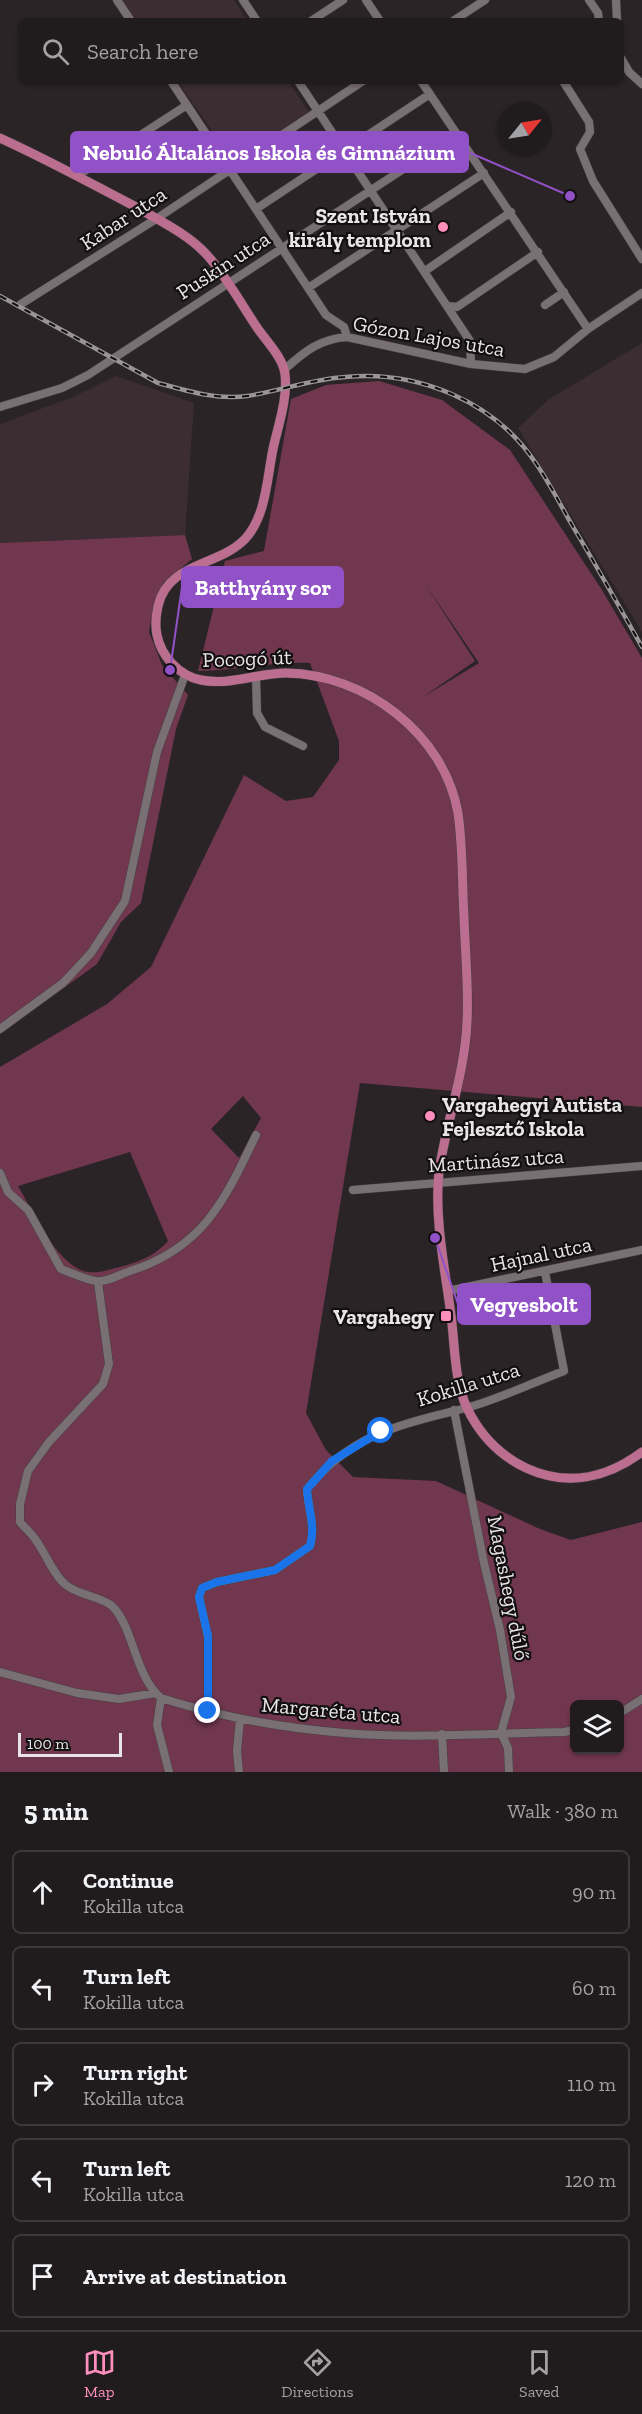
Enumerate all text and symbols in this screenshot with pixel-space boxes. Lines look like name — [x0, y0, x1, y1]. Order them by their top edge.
search box — [18, 18, 624, 84]
icon: search — [39, 35, 72, 68]
text: Search here — [87, 38, 198, 65]
north arrow — [498, 102, 552, 156]
callout: Nebuló Általános Iskola és Gimnázium — [71, 132, 468, 172]
text: Nebuló Általános Iskola és Gimnázium — [83, 139, 456, 166]
street label: Kabar utca — [75, 181, 171, 255]
place label: Szent István király templom — [289, 203, 432, 252]
marker: Szent István király templom — [436, 220, 450, 234]
street label: Puskin utca — [172, 226, 274, 304]
street label: Gózon Lajos utca — [351, 310, 507, 363]
callout: Batthyány sor — [182, 567, 343, 607]
text: Batthyány sor — [195, 574, 332, 601]
street label: Pocogó út — [202, 644, 292, 672]
place label: Vargahegyi Autista Fejlesztő Iskola — [442, 1092, 622, 1141]
marker: Vargahegyi Autista Fejlesztő Iskola — [423, 1109, 437, 1123]
street label: Martinász utca — [427, 1143, 565, 1177]
street label: Hajnal utca — [488, 1231, 594, 1278]
callout: Vegyesbolt — [458, 1284, 590, 1324]
text: Vegyesbolt — [470, 1291, 578, 1318]
place label: Vargahegy — [333, 1304, 434, 1329]
marker: Vargahegy — [439, 1309, 453, 1323]
street label: Kokilla utca — [414, 1357, 522, 1411]
route start — [367, 1417, 393, 1443]
street label: Magashegy dűlő — [483, 1513, 535, 1663]
street label: Margaréta utca — [260, 1691, 402, 1729]
route end — [194, 1697, 220, 1723]
map controls — [570, 1700, 624, 1754]
button: layers — [570, 1700, 624, 1754]
scale bar — [18, 1730, 122, 1758]
text: 100 m — [27, 1734, 69, 1753]
text: 5 min — [24, 1795, 88, 1827]
text: Walk · 380 m — [508, 1799, 618, 1823]
text: Continue — [83, 1867, 174, 1894]
icon: ahead — [26, 1876, 59, 1909]
text: 90 m — [572, 1880, 616, 1904]
text: Kokilla utca — [83, 1894, 184, 1918]
text: Turn left — [83, 1963, 170, 1990]
icon: left — [26, 1972, 59, 2005]
text: 60 m — [572, 1976, 616, 2000]
text: Kokilla utca — [83, 1990, 184, 2014]
text: Turn right — [83, 2059, 187, 2086]
icon: right — [26, 2068, 59, 2101]
text: 110 m — [567, 2072, 616, 2096]
text: Kokilla utca — [83, 2086, 184, 2110]
text: Turn left — [83, 2155, 170, 2182]
icon: left — [26, 2164, 59, 2197]
text: 120 m — [565, 2168, 616, 2192]
text: Kokilla utca — [83, 2182, 184, 2206]
icon: arrive — [26, 2260, 59, 2293]
text: Arrive at destination — [83, 2263, 286, 2290]
tab: Map — [83, 2346, 116, 2401]
tab: Directions — [281, 2346, 354, 2401]
tab: Saved — [519, 2346, 559, 2401]

